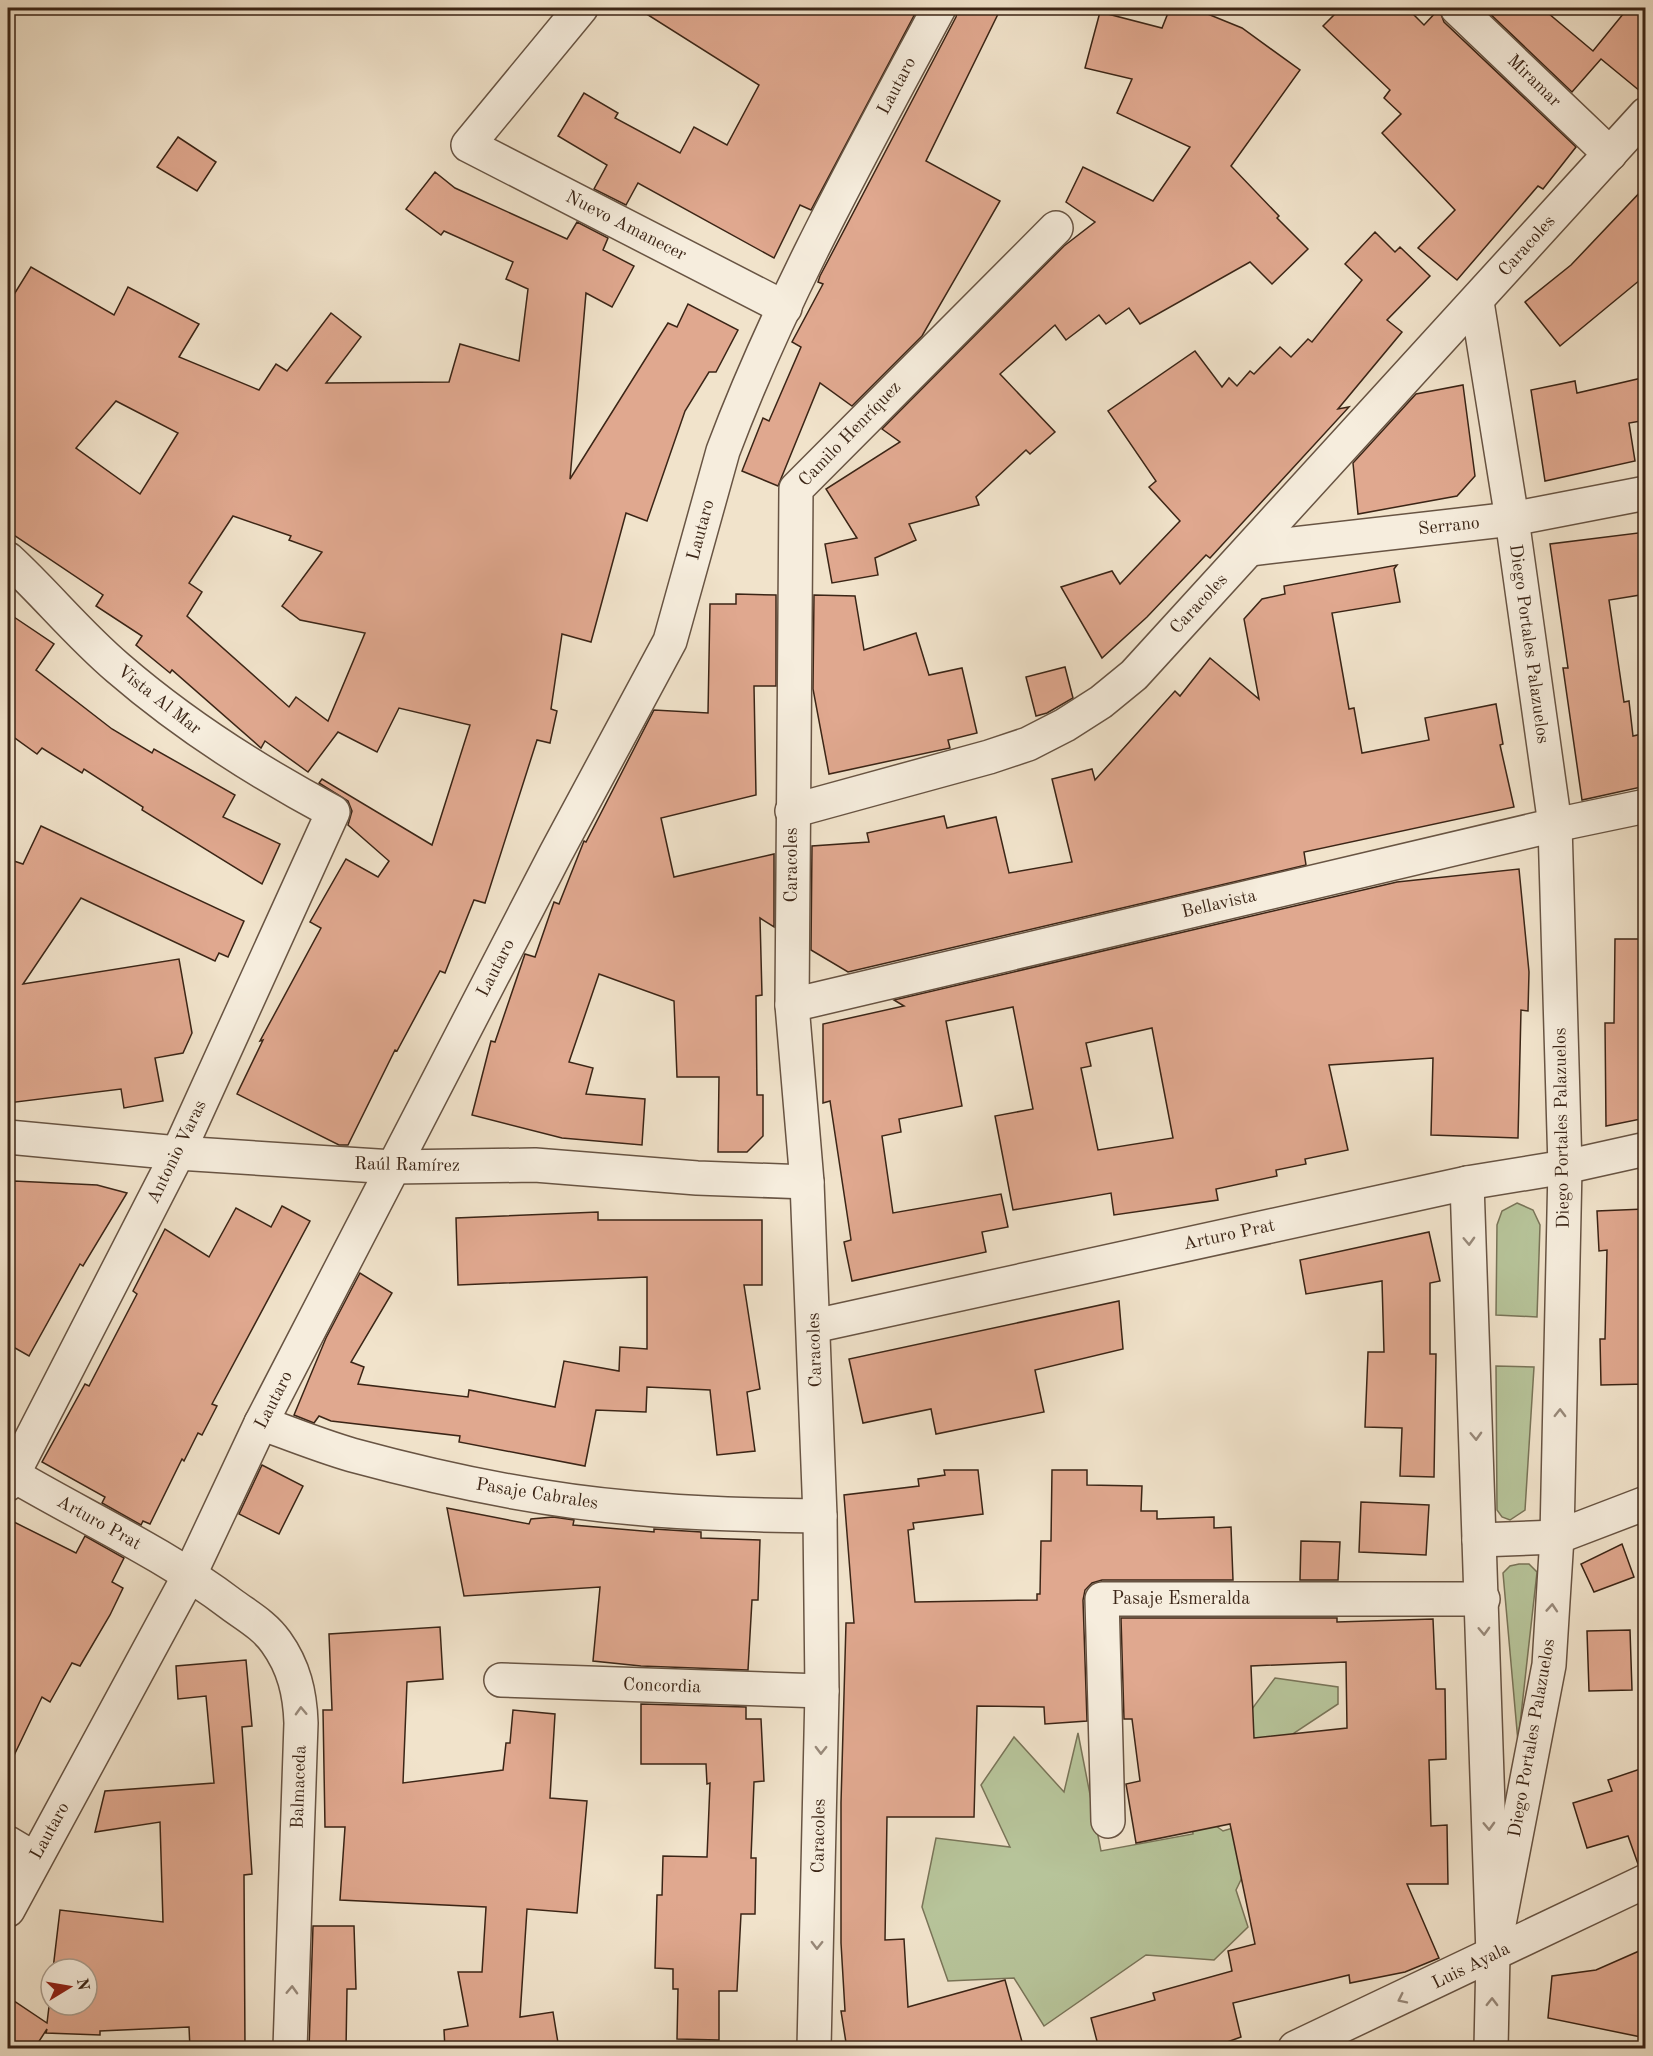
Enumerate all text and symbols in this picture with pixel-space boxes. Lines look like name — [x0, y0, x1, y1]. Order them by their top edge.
street label: Miramar — [1504, 51, 1565, 111]
street label: Lautaro — [874, 54, 920, 118]
street label: Nuevo Amanecer — [563, 188, 690, 264]
street label: Caracoles — [1495, 212, 1559, 280]
street label: Camilo Henríquez — [796, 378, 904, 490]
street label: Lautaro — [684, 498, 718, 562]
street label: Serrano — [1417, 514, 1481, 538]
street label: Diego Portales Palazuelos — [1506, 543, 1552, 745]
street label: Caracoles — [1167, 570, 1231, 638]
street label: Vista Al Mar — [114, 662, 205, 739]
street label: Caracoles — [783, 827, 801, 902]
street label: Bellavista — [1180, 887, 1258, 921]
street label: Lautaro — [474, 936, 518, 1000]
street label: Diego Portales Palazuelos — [1551, 1027, 1573, 1229]
street label: Antonio Varas — [144, 1097, 210, 1207]
street label: Raúl Ramírez — [354, 1155, 460, 1175]
street label: Arturo Prat — [1182, 1217, 1276, 1253]
one-way arrow — [1463, 1237, 1475, 1246]
street label: Caracoles — [805, 1312, 825, 1388]
street label: Lautaro — [252, 1368, 296, 1432]
one-way arrow — [1554, 1409, 1566, 1418]
one-way arrow — [1469, 1432, 1482, 1441]
street label: Pasaje Cabrales — [475, 1475, 600, 1513]
street label: Arturo Prat — [54, 1493, 144, 1553]
street label: Pasaje Esmeralda — [1112, 1590, 1250, 1608]
one-way arrow — [1546, 1604, 1559, 1613]
one-way arrow — [1477, 1626, 1490, 1635]
street label: Diego Portales Palazuelos — [1506, 1637, 1558, 1839]
street label: Concordia — [623, 1676, 701, 1696]
one-way arrow — [294, 1707, 307, 1716]
street label: Balmaceda — [289, 1745, 309, 1829]
one-way arrow — [815, 1745, 827, 1754]
street label: Caracoles — [809, 1798, 829, 1874]
street label: Lautaro — [27, 1799, 73, 1863]
one-way arrow — [1483, 1821, 1495, 1830]
street label: Luis Ayala — [1429, 1939, 1513, 1992]
one-way arrow — [810, 1940, 823, 1949]
north arrow — [39, 1957, 99, 2017]
text: N — [73, 1977, 91, 1993]
one-way arrow — [285, 1986, 298, 1995]
one-way arrow — [1398, 1992, 1409, 2003]
one-way arrow — [1486, 1997, 1498, 2006]

